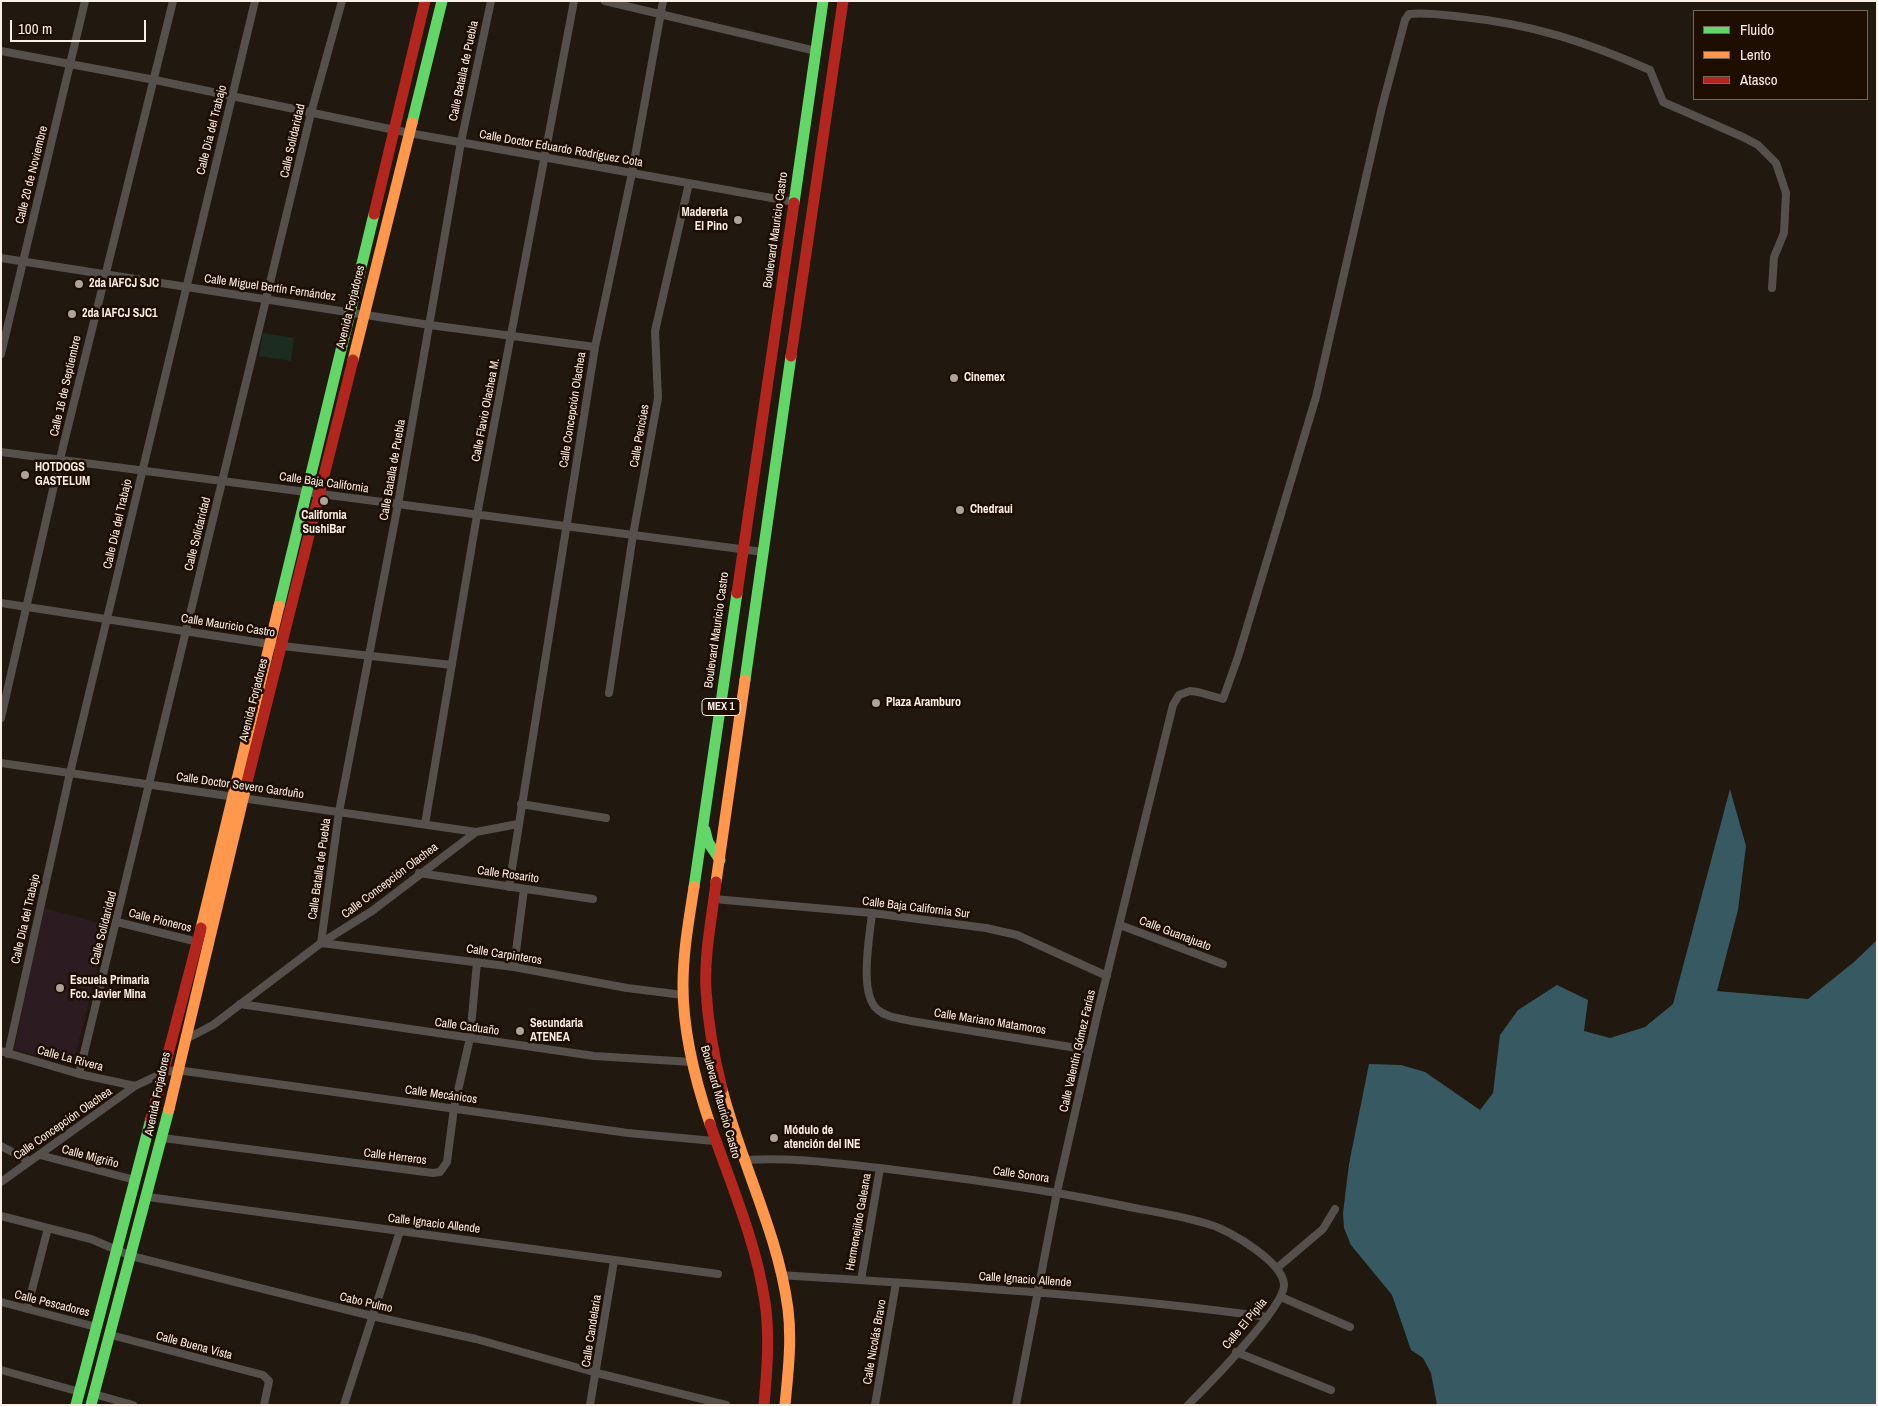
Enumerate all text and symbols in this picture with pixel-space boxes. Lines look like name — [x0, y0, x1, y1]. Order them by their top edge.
scale bar — [12, 10, 149, 42]
legend — [1693, 10, 1868, 100]
text: 100 m — [18, 18, 52, 39]
street label: Calle Batalla de Puebla — [446, 19, 482, 123]
text: Fluido — [1740, 19, 1774, 40]
text: Lento — [1740, 44, 1771, 65]
text: Atasco — [1740, 69, 1778, 90]
street label: Calle Día del Trabajo — [194, 84, 230, 176]
street label: Calle Solidaridad — [277, 103, 309, 179]
street label: Calle 20 de Noviembre — [13, 124, 51, 226]
street label: Calle Doctor Eduardo Rodríguez Cota — [478, 128, 644, 170]
street label: Boulevard Mauricio Castro — [761, 171, 791, 289]
place label: Madereria El Pino — [682, 206, 728, 234]
marker: Madereria El Pino — [732, 214, 744, 226]
street label: Avenida Forjadores — [334, 264, 368, 350]
street label: Calle Miguel Bertín Fernández — [203, 272, 337, 304]
place label: 2da IAFCJ SJC — [89, 277, 159, 291]
marker: 2da IAFCJ SJC — [73, 278, 85, 290]
place label: 2da IAFCJ SJC1 — [82, 307, 157, 321]
marker: 2da IAFCJ SJC1 — [66, 308, 78, 320]
street label: Calle 16 de Septiembre — [47, 334, 85, 438]
street label: Calle Concepción Olachea — [557, 351, 589, 469]
street label: Calle Flavio Olachea M. — [469, 357, 503, 463]
place label: Cinemex — [964, 371, 1005, 385]
marker: Cinemex — [948, 372, 960, 384]
street label: Calle Pericúes — [627, 403, 653, 469]
street label: Calle Batalla de Puebla — [377, 418, 409, 522]
place label: HOTDOGS GASTELUM — [35, 461, 90, 489]
marker: HOTDOGS GASTELUM — [19, 469, 31, 481]
street label: Calle Baja California — [278, 470, 370, 496]
street label: Calle Día del Trabajo — [101, 478, 135, 570]
marker: California SushiBar — [318, 495, 330, 507]
street label: Calle Solidaridad — [182, 496, 214, 572]
place label: Chedraui — [970, 503, 1013, 517]
marker: Chedraui — [954, 504, 966, 516]
place label: California SushiBar — [301, 509, 347, 537]
street label: Boulevard Mauricio Castro — [702, 571, 732, 689]
street label: Calle Mauricio Castro — [180, 611, 276, 641]
street label: Avenida Forjadores — [237, 657, 271, 743]
place label: Plaza Aramburo — [886, 696, 961, 710]
marker: Plaza Aramburo — [870, 697, 882, 709]
road number: MEX 1 — [702, 699, 740, 716]
street label: Calle Doctor Severo Garduño — [175, 770, 305, 802]
street label: Calle Batalla de Puebla — [306, 817, 334, 921]
street label: Calle Concepción Olachea — [339, 840, 441, 922]
street label: Calle Rosarito — [476, 864, 540, 886]
street label: Calle Día del Trabajo — [9, 873, 43, 965]
street label: Calle Solidaridad — [88, 890, 120, 966]
street label: Calle Baja California Sur — [861, 894, 971, 922]
street label: Calle Pioneros — [127, 906, 193, 936]
street label: Calle Guanajuato — [1137, 914, 1213, 954]
street label: Calle Carpinteros — [465, 942, 543, 968]
place label: Escuela Primaria Fco. Javier Mina — [70, 974, 149, 1002]
marker: Escuela Primaria Fco. Javier Mina — [54, 982, 66, 994]
street label: Calle Valentín Gómez Farías — [1057, 988, 1099, 1114]
street label: Calle Mariano Matamoros — [933, 1006, 1047, 1038]
street label: Calle Caduaño — [434, 1015, 500, 1039]
place label: Secundaria ATENEA — [530, 1017, 583, 1045]
marker: Secundaria ATENEA — [514, 1025, 526, 1037]
street label: Calle La Rivera — [35, 1043, 105, 1075]
street label: Boulevard Mauricio Castro — [697, 1044, 743, 1160]
street label: Avenida Forjadores — [142, 1051, 174, 1137]
street label: Calle Mecánicos — [404, 1083, 478, 1107]
street label: Calle Concepción Olachea — [11, 1085, 115, 1163]
place label: Módulo de atención del INE — [784, 1124, 861, 1152]
marker: Módulo de atención del INE — [768, 1132, 780, 1144]
street label: Calle Migriño — [60, 1142, 120, 1172]
street label: Calle Herreros — [363, 1146, 427, 1168]
street label: Calle Sonora — [992, 1164, 1050, 1186]
street label: Hermenejildo Galeana — [843, 1172, 875, 1272]
street label: Calle Ignacio Allende — [387, 1211, 481, 1237]
street label: Calle Ignacio Allende — [978, 1270, 1072, 1290]
street label: Calle Pescadores — [13, 1288, 91, 1320]
street label: Cabo Pulmo — [338, 1290, 394, 1316]
street label: Calle Candelaria — [579, 1294, 605, 1368]
street label: Calle El Pípila — [1220, 1296, 1270, 1352]
street label: Calle Nicolás Bravo — [860, 1298, 890, 1386]
street label: Calle Buena Vista — [154, 1329, 234, 1363]

